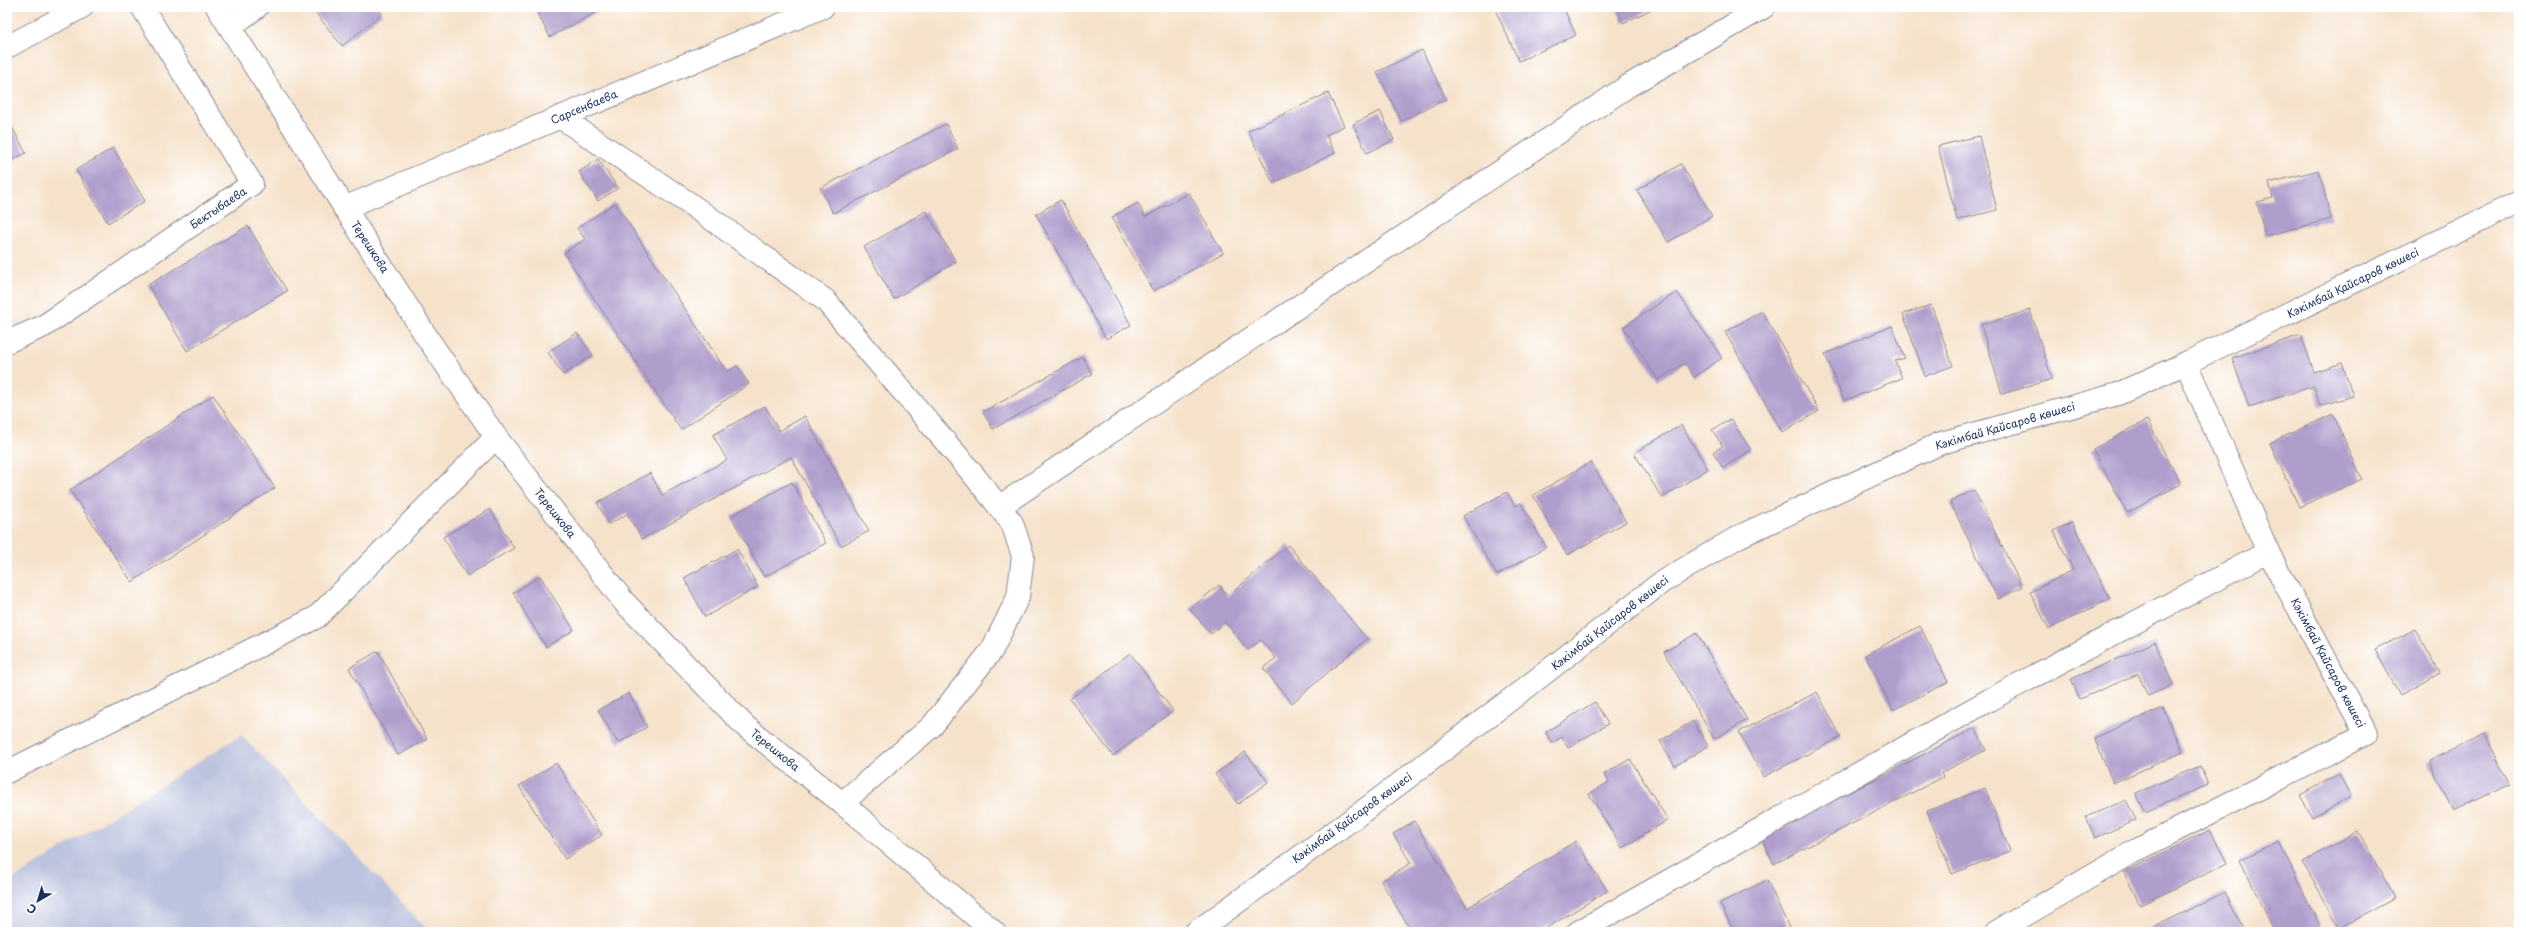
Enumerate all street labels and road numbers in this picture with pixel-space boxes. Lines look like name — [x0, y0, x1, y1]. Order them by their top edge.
street label: Сарсенбаева — [548, 85, 620, 128]
street label: Бектыбаева — [186, 182, 250, 233]
street label: Терешкова — [347, 217, 394, 276]
street label: Кәкімбай Қайсаров көшесі — [2284, 243, 2422, 322]
street label: Кәкімбай Қайсаров көшесі — [1933, 397, 2077, 454]
street label: Терешкова — [530, 484, 580, 541]
street label: Кәкімбай Қайсаров көшесі — [1547, 571, 1672, 674]
street label: Кәкімбай Қайсаров көшесі — [2287, 595, 2370, 731]
street label: Терешкова — [747, 724, 804, 775]
street label: Кәкімбай Қайсаров көшесі — [1288, 768, 1415, 867]

